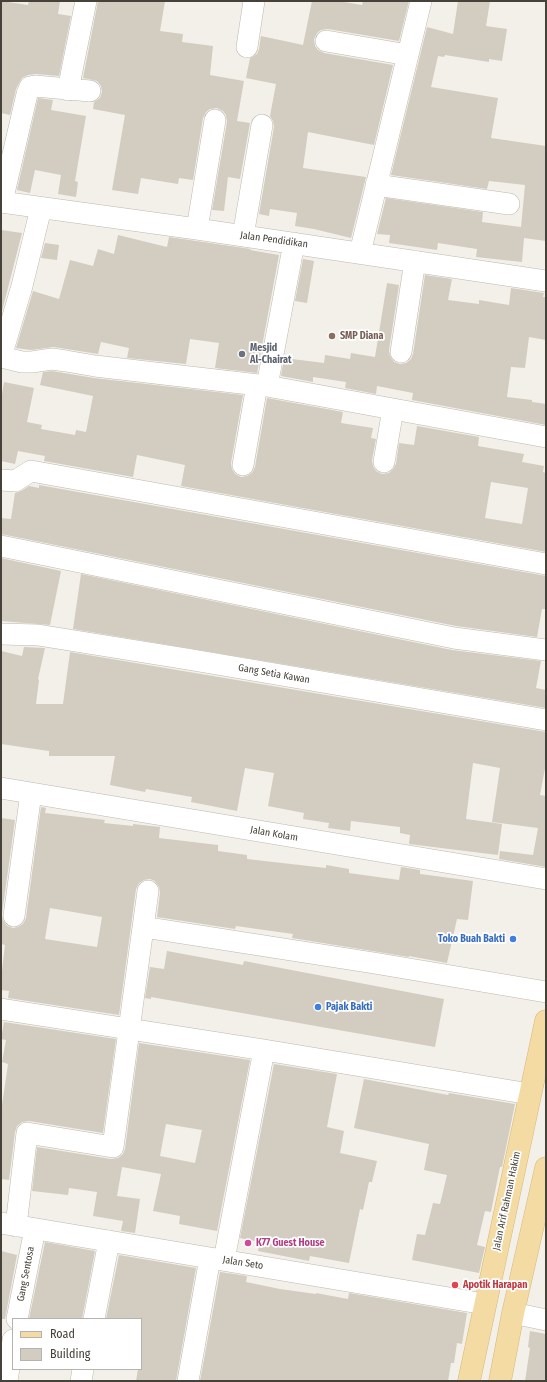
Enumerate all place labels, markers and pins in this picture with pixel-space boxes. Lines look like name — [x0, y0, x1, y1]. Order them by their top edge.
place label: SMP Diana — [340, 330, 384, 342]
marker: SMP Diana — [327, 331, 337, 341]
place label: Mesjid Al-Chairat — [250, 342, 292, 366]
marker: Mesjid Al-Chairat — [237, 349, 247, 359]
place label: Toko Buah Bakti — [438, 933, 505, 945]
marker: Toko Buah Bakti — [508, 934, 518, 944]
place label: Pajak Bakti — [326, 1001, 372, 1013]
marker: Pajak Bakti — [313, 1002, 323, 1012]
place label: K77 Guest House — [256, 1237, 325, 1249]
marker: K77 Guest House — [243, 1238, 253, 1248]
place label: Apotik Harapan — [463, 1279, 527, 1291]
marker: Apotik Harapan — [450, 1280, 460, 1290]

